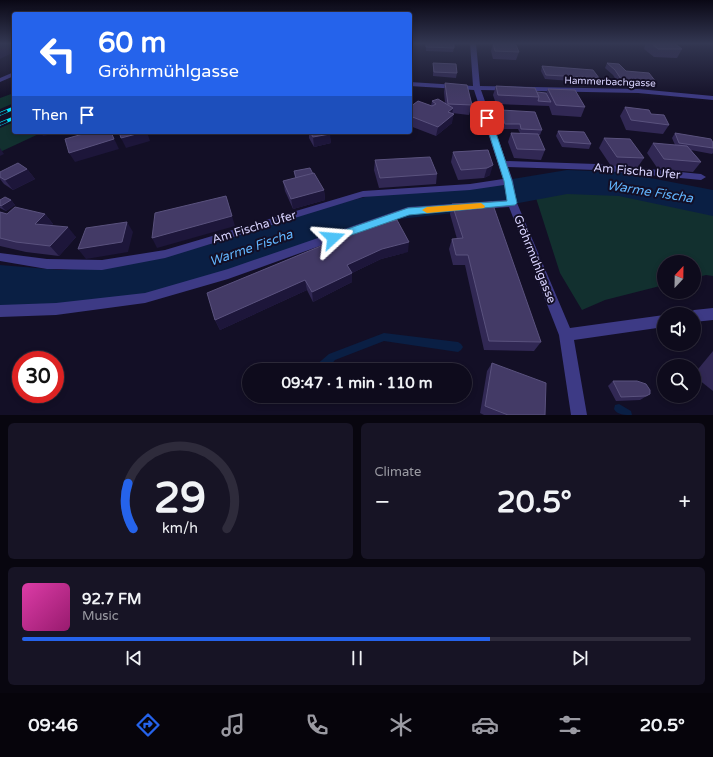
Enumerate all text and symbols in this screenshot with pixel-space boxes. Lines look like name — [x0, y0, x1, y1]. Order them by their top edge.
text: 60 m — [98, 26, 166, 60]
icon: left — [32, 28, 84, 80]
text: Gröhrmühlgasse — [98, 60, 239, 82]
street label: Hammerbachgasse — [564, 74, 656, 90]
pin — [470, 101, 504, 135]
icon: arrive — [76, 104, 98, 126]
text: Then — [32, 106, 68, 124]
icon: arrive — [476, 107, 498, 129]
street label: Am Fischa Ufer — [593, 160, 681, 182]
water label: Warme Fischa — [606, 177, 695, 207]
street label: Am Fischa Ufer — [210, 207, 298, 246]
street label: Gröhrmühlgasse — [511, 213, 559, 305]
position arrow — [312, 217, 354, 259]
water label: Warme Fischa — [207, 226, 295, 270]
north arrow — [657, 255, 701, 299]
map controls — [657, 255, 701, 403]
button: sound — [657, 307, 701, 351]
speed limit sign: 30 — [12, 351, 64, 403]
button: search — [657, 359, 701, 403]
text: 09:47 · 1 min · 110 m — [282, 374, 432, 392]
text: Climate — [375, 464, 421, 480]
text: 29 — [154, 474, 206, 524]
text: 20.5° — [497, 484, 572, 521]
text: − — [375, 489, 390, 515]
text: + — [679, 489, 691, 515]
text: km/h — [162, 520, 198, 537]
text: 92.7 FM — [82, 590, 142, 608]
text: Music — [82, 608, 119, 624]
icon: previous — [123, 647, 145, 669]
icon: pause — [346, 647, 368, 669]
icon: next — [569, 647, 591, 669]
icon: directions — [134, 711, 162, 739]
icon: music — [219, 711, 247, 739]
icon: phone — [303, 711, 331, 739]
icon: climate — [387, 711, 415, 739]
icon: car — [471, 711, 499, 739]
icon: filters — [556, 711, 584, 739]
text: 09:46 — [28, 714, 78, 736]
text: 20.5° — [640, 714, 685, 736]

